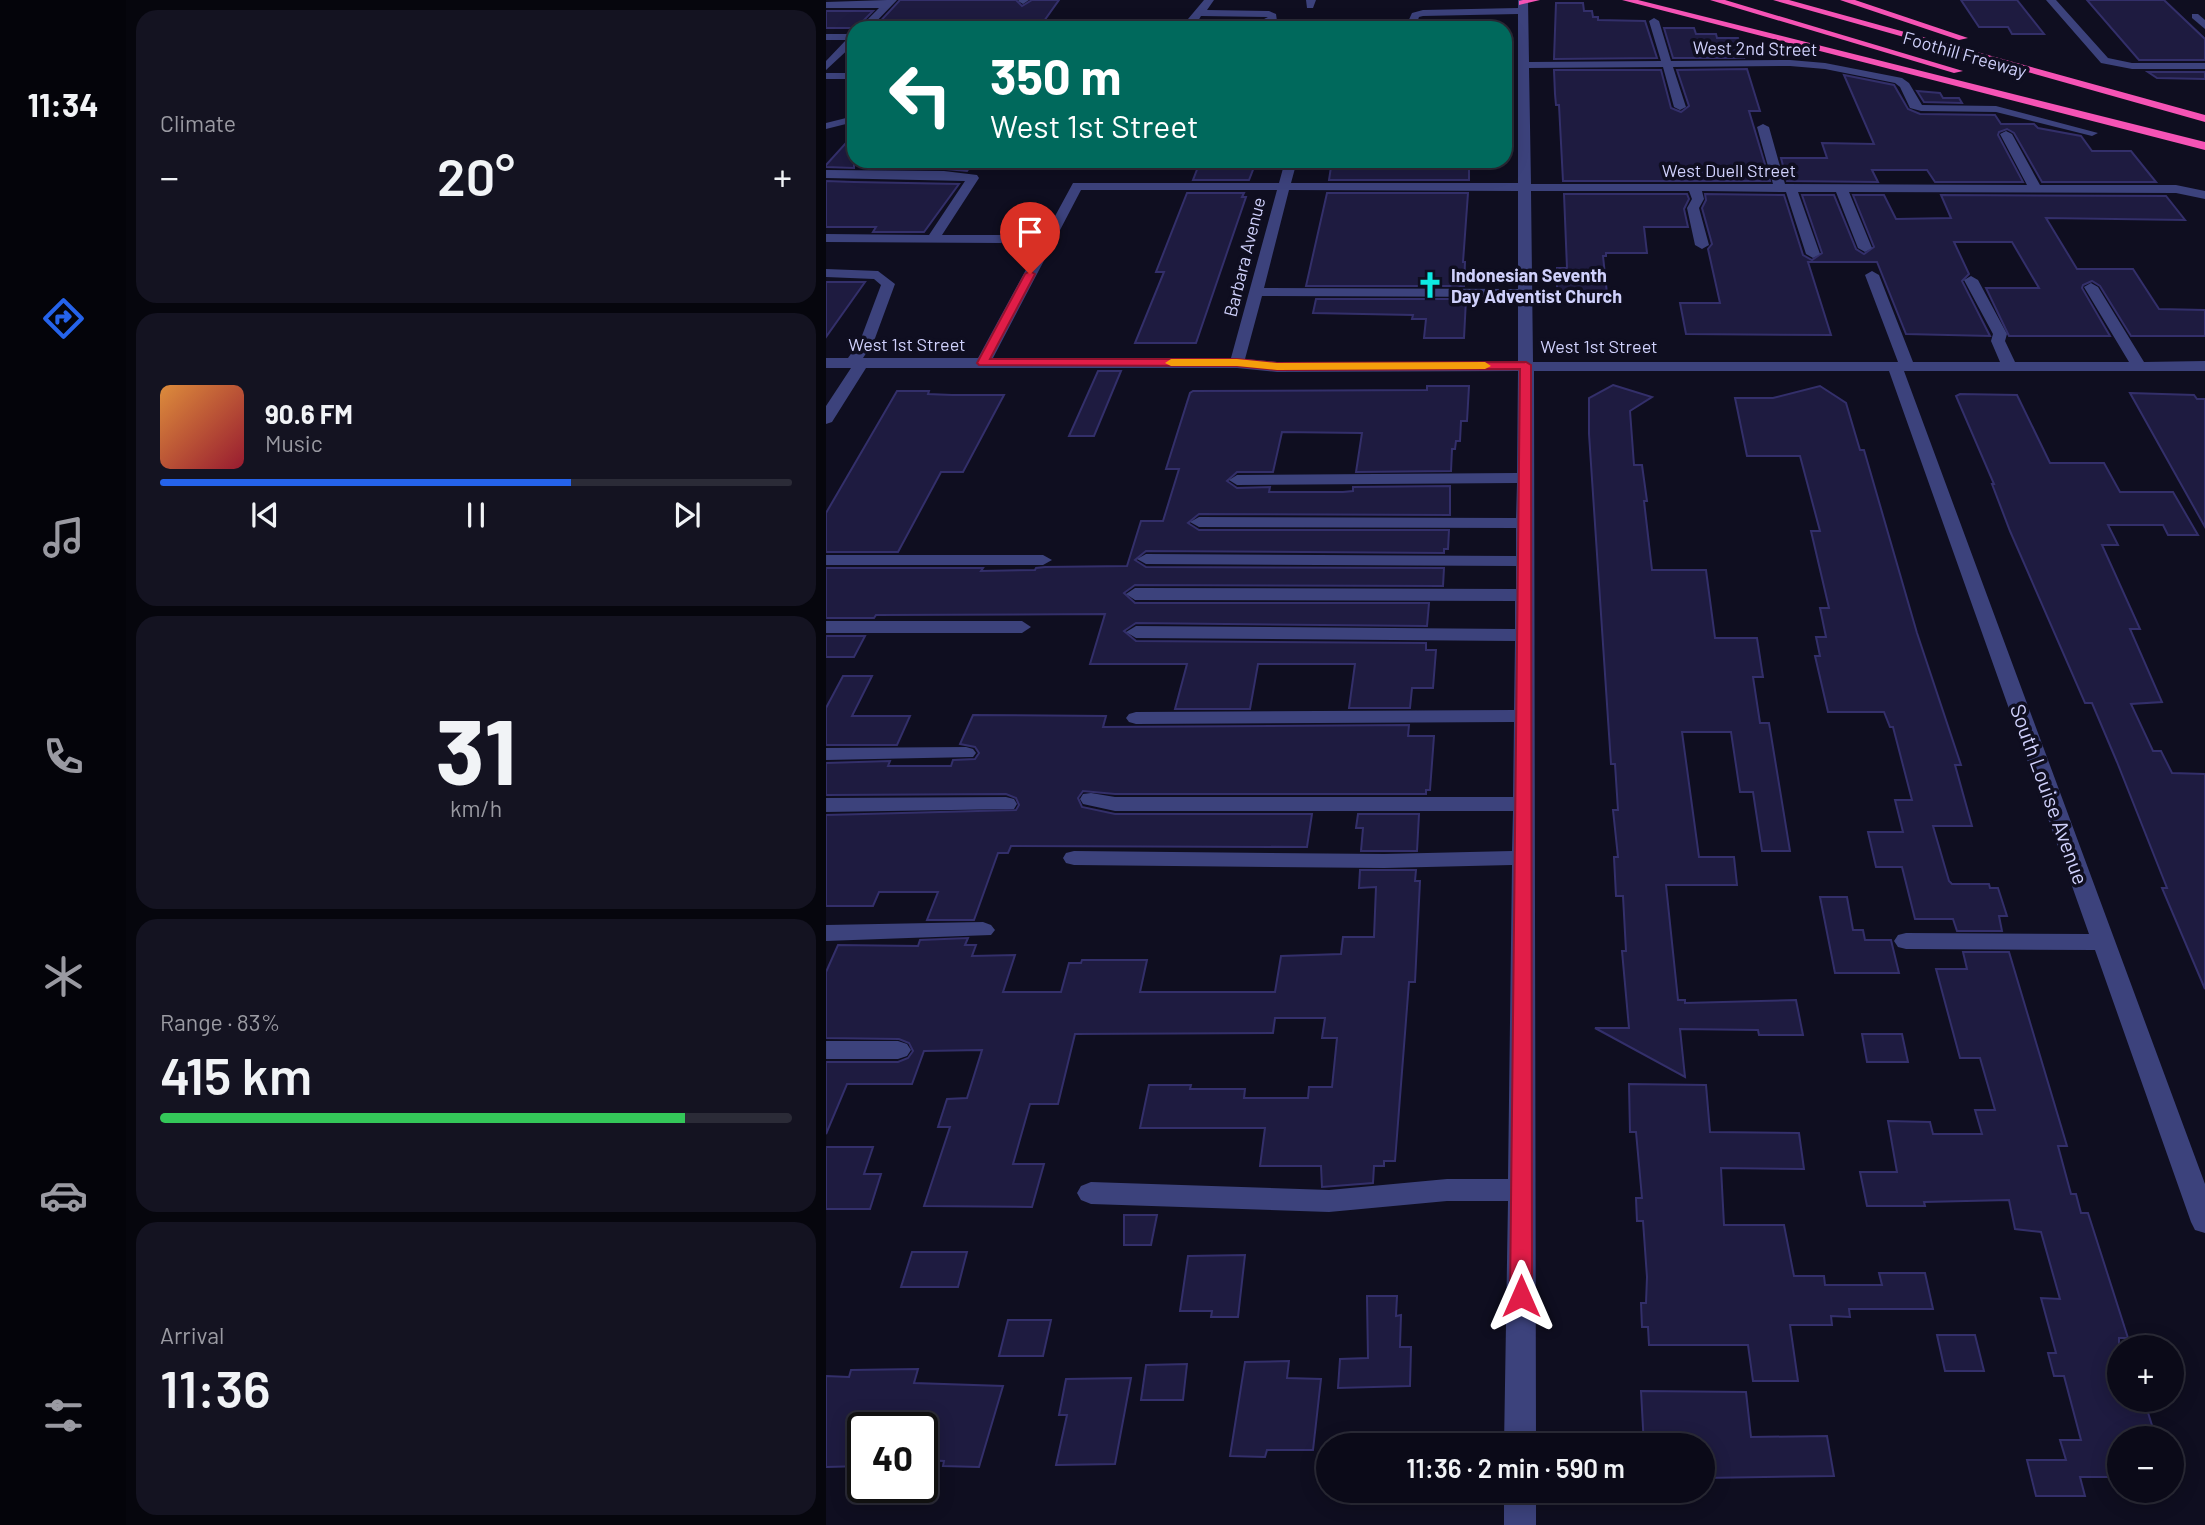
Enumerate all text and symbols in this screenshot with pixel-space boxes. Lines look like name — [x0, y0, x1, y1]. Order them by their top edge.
street label: Foothill Freeway — [1901, 26, 2029, 82]
street label: West 2nd Street — [1692, 36, 1818, 60]
text: 350 m — [990, 46, 1122, 105]
icon: left — [875, 49, 966, 140]
text: 11:34 — [27, 85, 99, 123]
text: West 1st Street — [990, 106, 1199, 144]
text: Climate — [160, 109, 236, 137]
text: 20° — [437, 144, 515, 206]
text: − — [160, 153, 179, 199]
text: + — [773, 153, 792, 199]
street label: West Duell Street — [1662, 159, 1796, 181]
street label: Barbara Avenue — [1219, 195, 1269, 319]
pin — [1000, 202, 1060, 274]
icon: arrive — [1011, 213, 1049, 251]
place label: Indonesian Seventh Day Adventist Church — [1451, 264, 1622, 307]
church icon: Indonesian Seventh Day Adventist Church — [1415, 270, 1445, 300]
icon: directions — [39, 294, 88, 343]
street label: West 1st Street — [848, 333, 966, 355]
street label: West 1st Street — [1540, 335, 1658, 357]
text: 90.6 FM — [265, 398, 353, 429]
text: Music — [265, 429, 323, 457]
icon: previous — [246, 496, 284, 534]
icon: pause — [457, 496, 495, 534]
icon: next — [668, 496, 706, 534]
icon: music — [39, 513, 88, 562]
text: 31 — [435, 694, 517, 803]
street label: South Louise Avenue — [2006, 700, 2094, 888]
icon: phone — [39, 732, 88, 781]
text: km/h — [450, 794, 502, 822]
icon: climate — [39, 952, 88, 1001]
text: Range · 83% — [160, 1008, 280, 1036]
text: 415 km — [160, 1043, 312, 1105]
icon: car — [39, 1171, 88, 1220]
position arrow — [1484, 1259, 1558, 1333]
text: Arrival — [160, 1321, 224, 1349]
map controls — [2107, 1335, 2184, 1503]
button: + — [2107, 1335, 2184, 1412]
text: 11:36 — [160, 1356, 271, 1418]
icon: filters — [39, 1391, 88, 1440]
speed limit sign: 40 — [847, 1412, 938, 1503]
button: − — [2107, 1426, 2184, 1503]
text: 11:36 · 2 min · 590 m — [1406, 1452, 1625, 1483]

